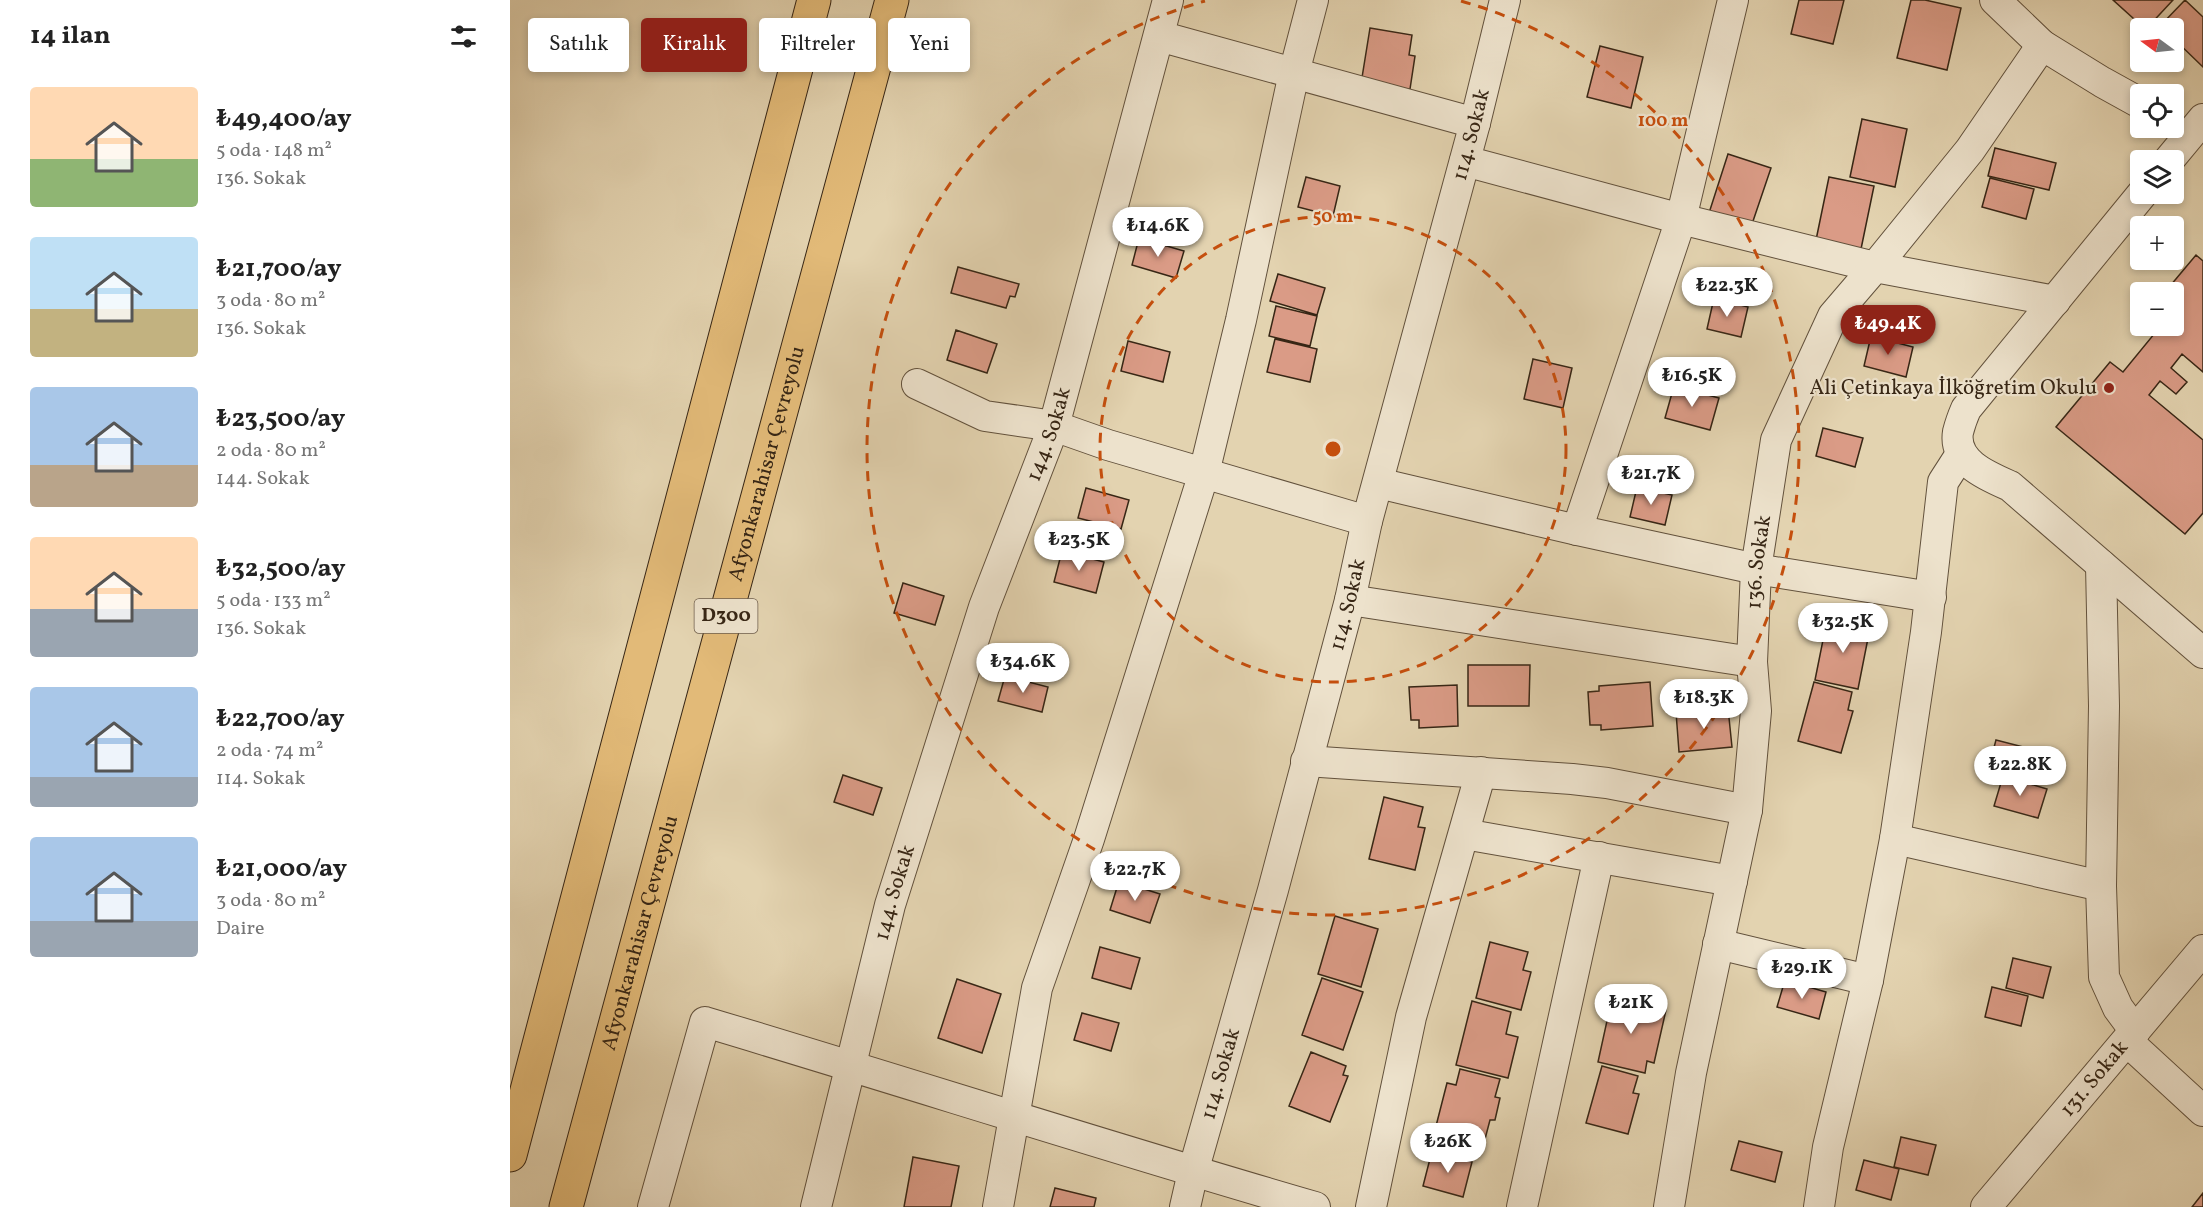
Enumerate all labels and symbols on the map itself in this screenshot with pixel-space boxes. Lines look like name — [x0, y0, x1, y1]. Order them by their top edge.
north arrow — [2130, 18, 2184, 72]
street label: 114. Sokak — [1445, 85, 1497, 184]
text: 100 m — [1638, 109, 1688, 134]
text: 50 m — [1313, 205, 1353, 230]
pin: ₺14.6K — [1109, 207, 1207, 258]
pin: ₺22.3K — [1678, 267, 1776, 318]
pin: ₺49.4K — [1839, 305, 1937, 356]
street label: Afyonkarahisar Çevreyolu — [721, 343, 812, 585]
pin: ₺16.5K — [1643, 357, 1741, 408]
place label: Ali Çetinkaya İlköğretim Okulu — [1809, 374, 2097, 403]
marker: Ali Çetinkaya İlköğretim Okulu — [2102, 381, 2116, 395]
street label: 144. Sokak — [1019, 383, 1078, 486]
centre of rings — [1323, 439, 1343, 459]
pin: ₺21.7K — [1602, 455, 1700, 506]
street label: 136. Sokak — [1740, 512, 1779, 610]
pin: ₺23.5K — [1030, 521, 1128, 572]
street label: 114. Sokak — [1323, 555, 1373, 654]
road number: D300 — [694, 599, 758, 633]
pin: ₺32.5K — [1794, 603, 1892, 654]
pin: ₺34.6K — [974, 643, 1072, 694]
pin: ₺18.3K — [1655, 679, 1753, 730]
pin: ₺22.8K — [1971, 746, 2069, 797]
street label: Afyonkarahisar Çevreyolu — [594, 812, 686, 1054]
street label: 144. Sokak — [867, 841, 923, 944]
pin: ₺22.7K — [1086, 851, 1184, 902]
pin: ₺29.1K — [1753, 949, 1851, 1000]
pin: ₺21K — [1595, 984, 1667, 1035]
street label: 114. Sokak — [1194, 1024, 1248, 1123]
street label: 131. Sokak — [2054, 1034, 2136, 1123]
pin: ₺26K — [1412, 1123, 1484, 1174]

